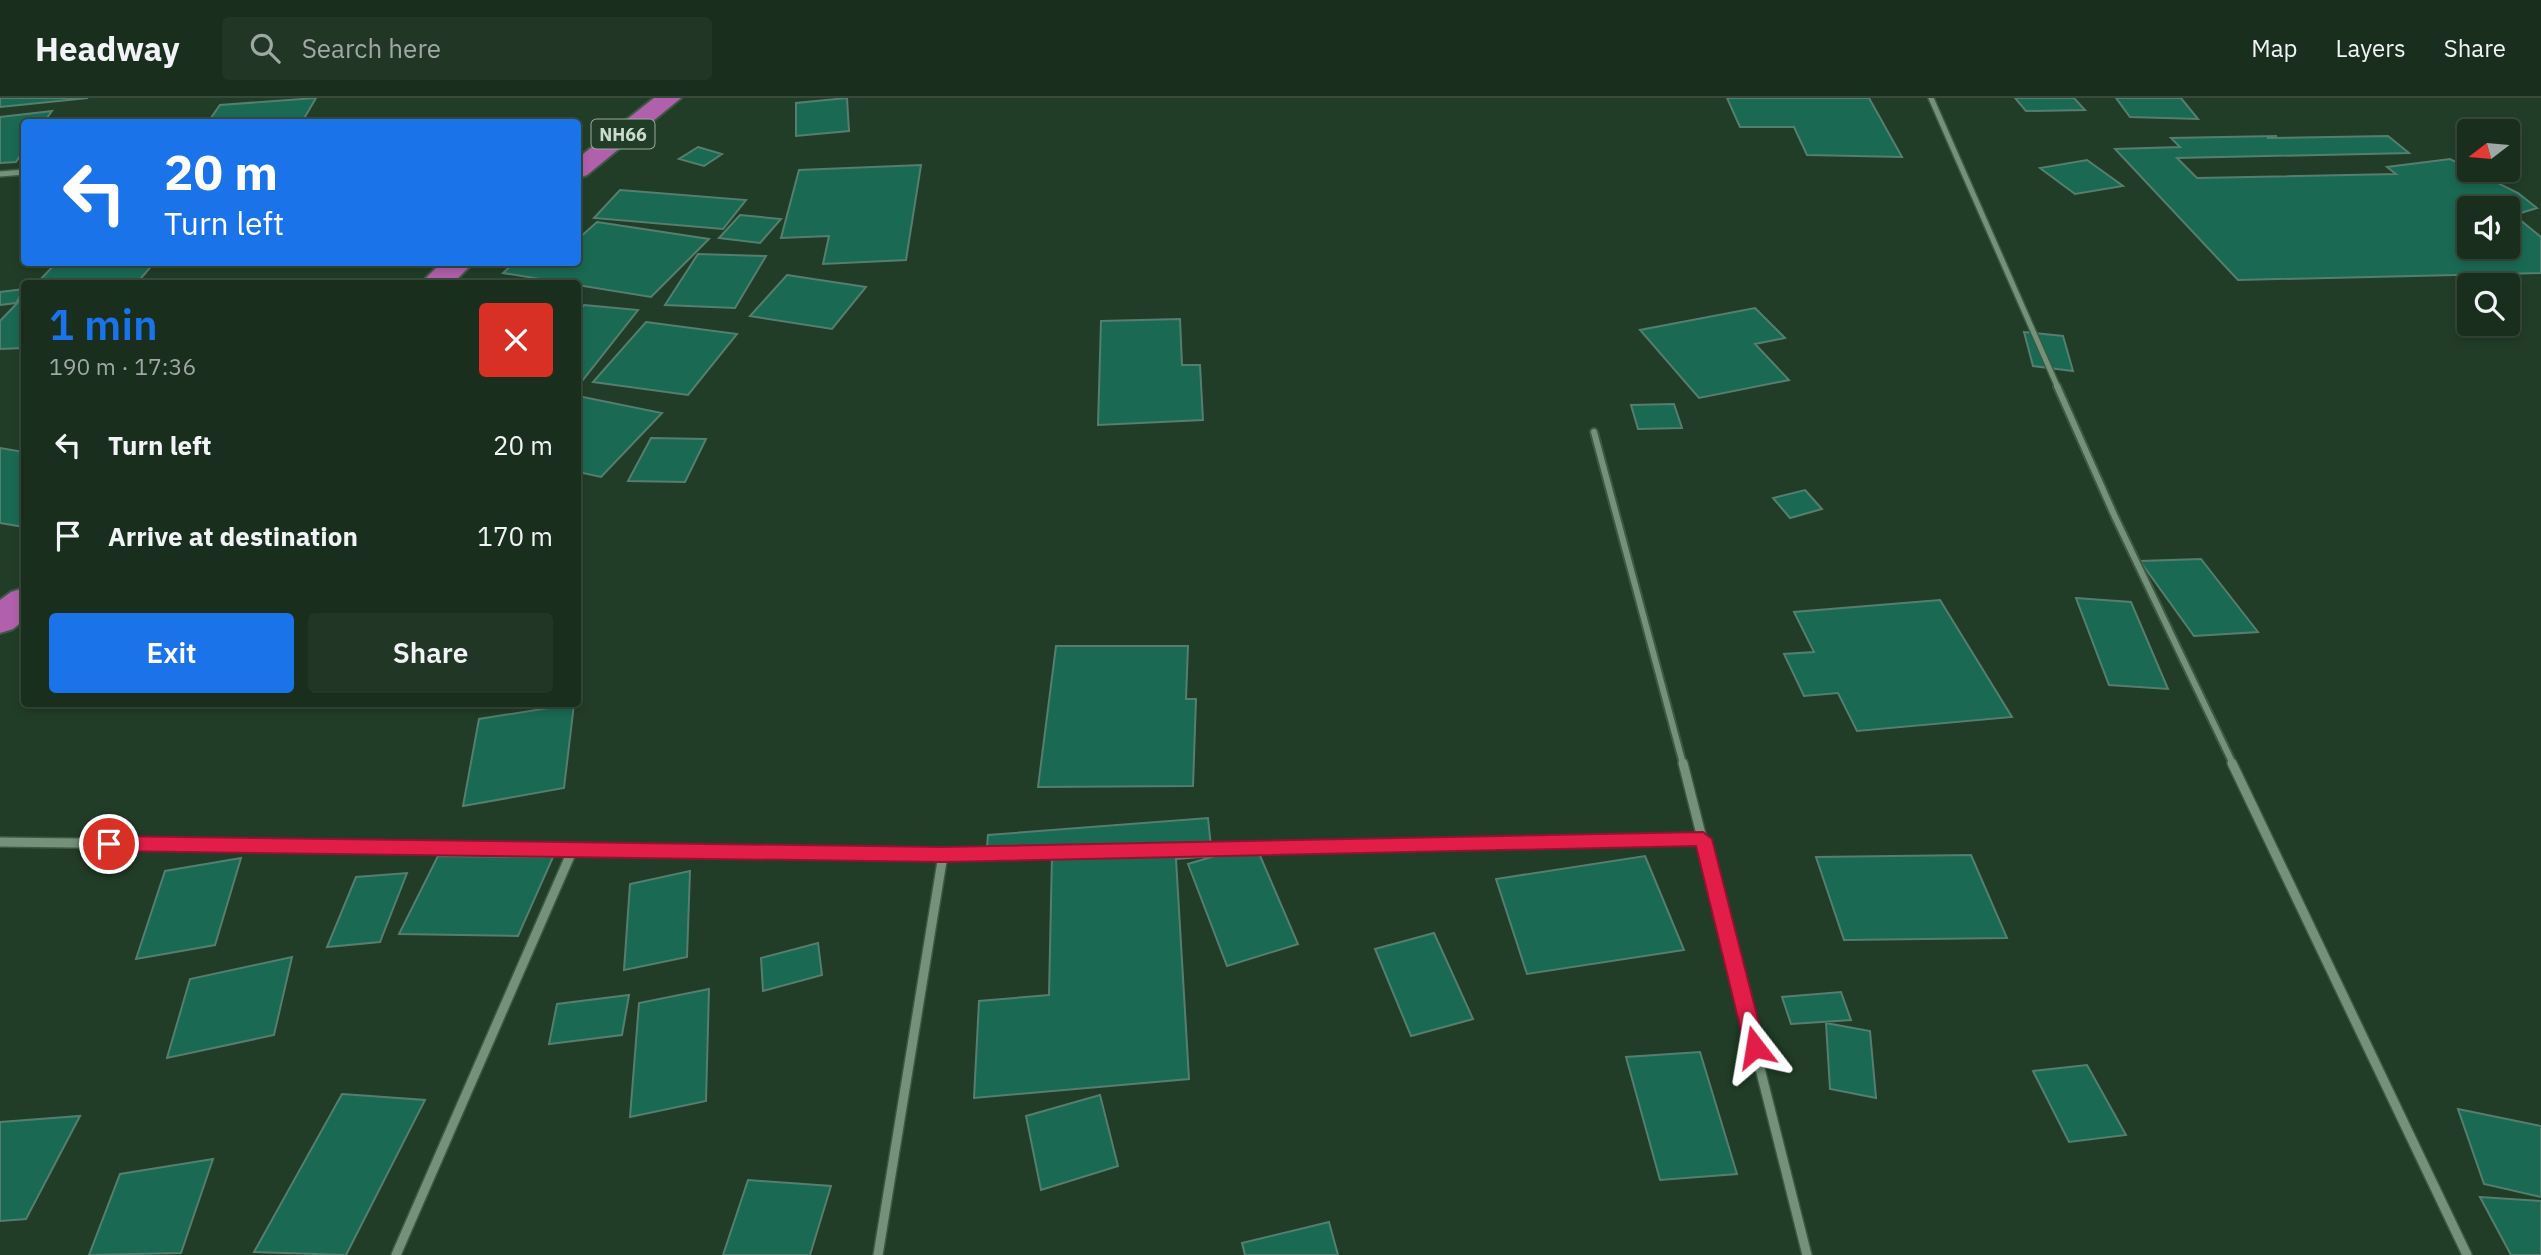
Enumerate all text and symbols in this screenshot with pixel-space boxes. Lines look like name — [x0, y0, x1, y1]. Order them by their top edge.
search box — [222, 17, 712, 80]
text: Headway — [35, 27, 180, 70]
icon: search — [246, 29, 284, 67]
text: Search here — [302, 31, 441, 65]
text: Map — [2251, 32, 2298, 64]
text: Layers — [2336, 32, 2406, 64]
text: Share — [2444, 32, 2506, 64]
north arrow — [2457, 119, 2520, 182]
map controls — [2457, 119, 2520, 336]
road number: NH66 — [592, 120, 654, 149]
text: 20 m — [164, 140, 278, 203]
icon: left — [49, 147, 140, 238]
button: sound — [2457, 196, 2520, 259]
text: Turn left — [164, 202, 284, 244]
button: search — [2457, 273, 2520, 336]
text: 1 min — [49, 297, 158, 352]
button: close — [479, 303, 553, 377]
text: 190 m · 17:36 — [49, 351, 196, 381]
icon: left — [49, 426, 87, 464]
text: Turn left — [108, 428, 211, 462]
text: 20 m — [493, 428, 553, 462]
icon: arrive — [49, 517, 87, 555]
text: Arrive at destination — [108, 519, 358, 553]
text: 170 m — [477, 519, 553, 553]
button: Exit — [49, 613, 294, 693]
button: Share — [308, 613, 553, 693]
pin — [79, 814, 139, 874]
icon: arrive — [90, 825, 128, 863]
position arrow — [1718, 1010, 1792, 1084]

